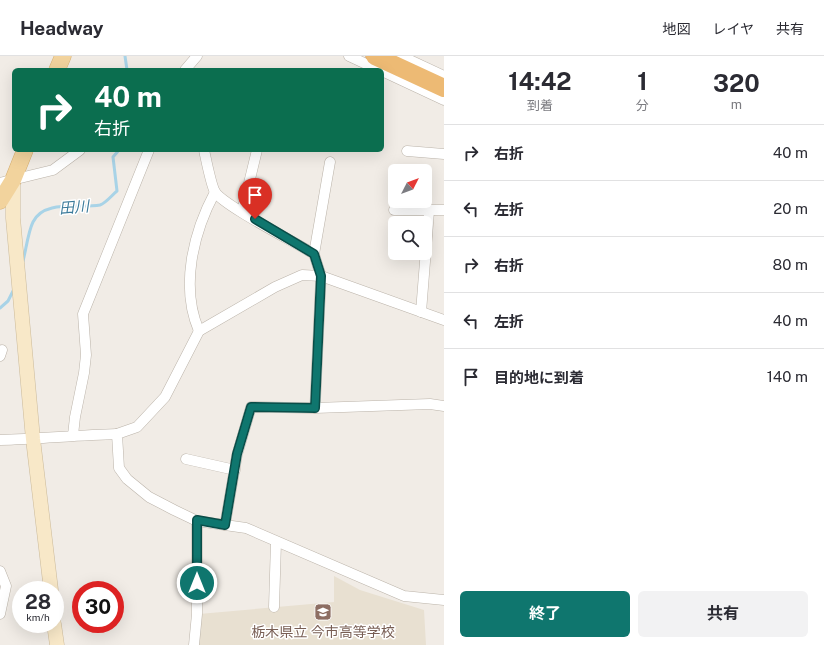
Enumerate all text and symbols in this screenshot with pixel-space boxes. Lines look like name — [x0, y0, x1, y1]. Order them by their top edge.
text: Headway — [20, 17, 103, 39]
text: 地図 — [662, 21, 690, 37]
text: レイヤ — [712, 21, 754, 37]
text: 共有 — [776, 21, 804, 37]
text: 14:42 — [508, 67, 572, 95]
text: 1 — [637, 67, 647, 95]
text: 320 — [713, 69, 760, 97]
text: 40 m — [94, 80, 162, 113]
icon: right — [28, 84, 80, 136]
text: m — [731, 97, 742, 112]
text: 到着 — [527, 98, 553, 113]
text: 分 — [636, 98, 649, 113]
text: 右折 — [94, 118, 130, 139]
icon: right — [460, 142, 482, 164]
text: 40 m — [773, 144, 808, 161]
text: 右折 — [494, 145, 524, 162]
north arrow — [388, 164, 432, 208]
map controls — [388, 164, 432, 260]
pin — [238, 178, 272, 219]
icon: arrive — [244, 184, 266, 206]
water label: 田川 — [58, 197, 92, 217]
icon: left — [460, 198, 482, 220]
text: 20 m — [773, 200, 808, 217]
text: 左折 — [494, 201, 524, 218]
button: search — [388, 216, 432, 260]
icon: right — [460, 254, 482, 276]
text: 80 m — [773, 256, 808, 273]
text: 右折 — [494, 257, 524, 274]
icon: left — [460, 310, 482, 332]
text: 40 m — [773, 312, 808, 329]
text: 左折 — [494, 313, 524, 330]
icon: arrive — [460, 366, 482, 388]
text: 140 m — [767, 368, 808, 385]
text: 目的地に到着 — [494, 369, 584, 386]
position arrow — [176, 562, 218, 604]
speed limit sign: 30 — [72, 581, 124, 633]
text: 28 — [25, 590, 51, 614]
button: 終了 — [460, 591, 630, 637]
button: 共有 — [638, 591, 808, 637]
school or university icon: 栃木県立 今市高等学校 — [313, 602, 333, 622]
text: km/h — [26, 611, 50, 623]
place label: 栃木県立 今市高等学校 — [251, 624, 395, 640]

